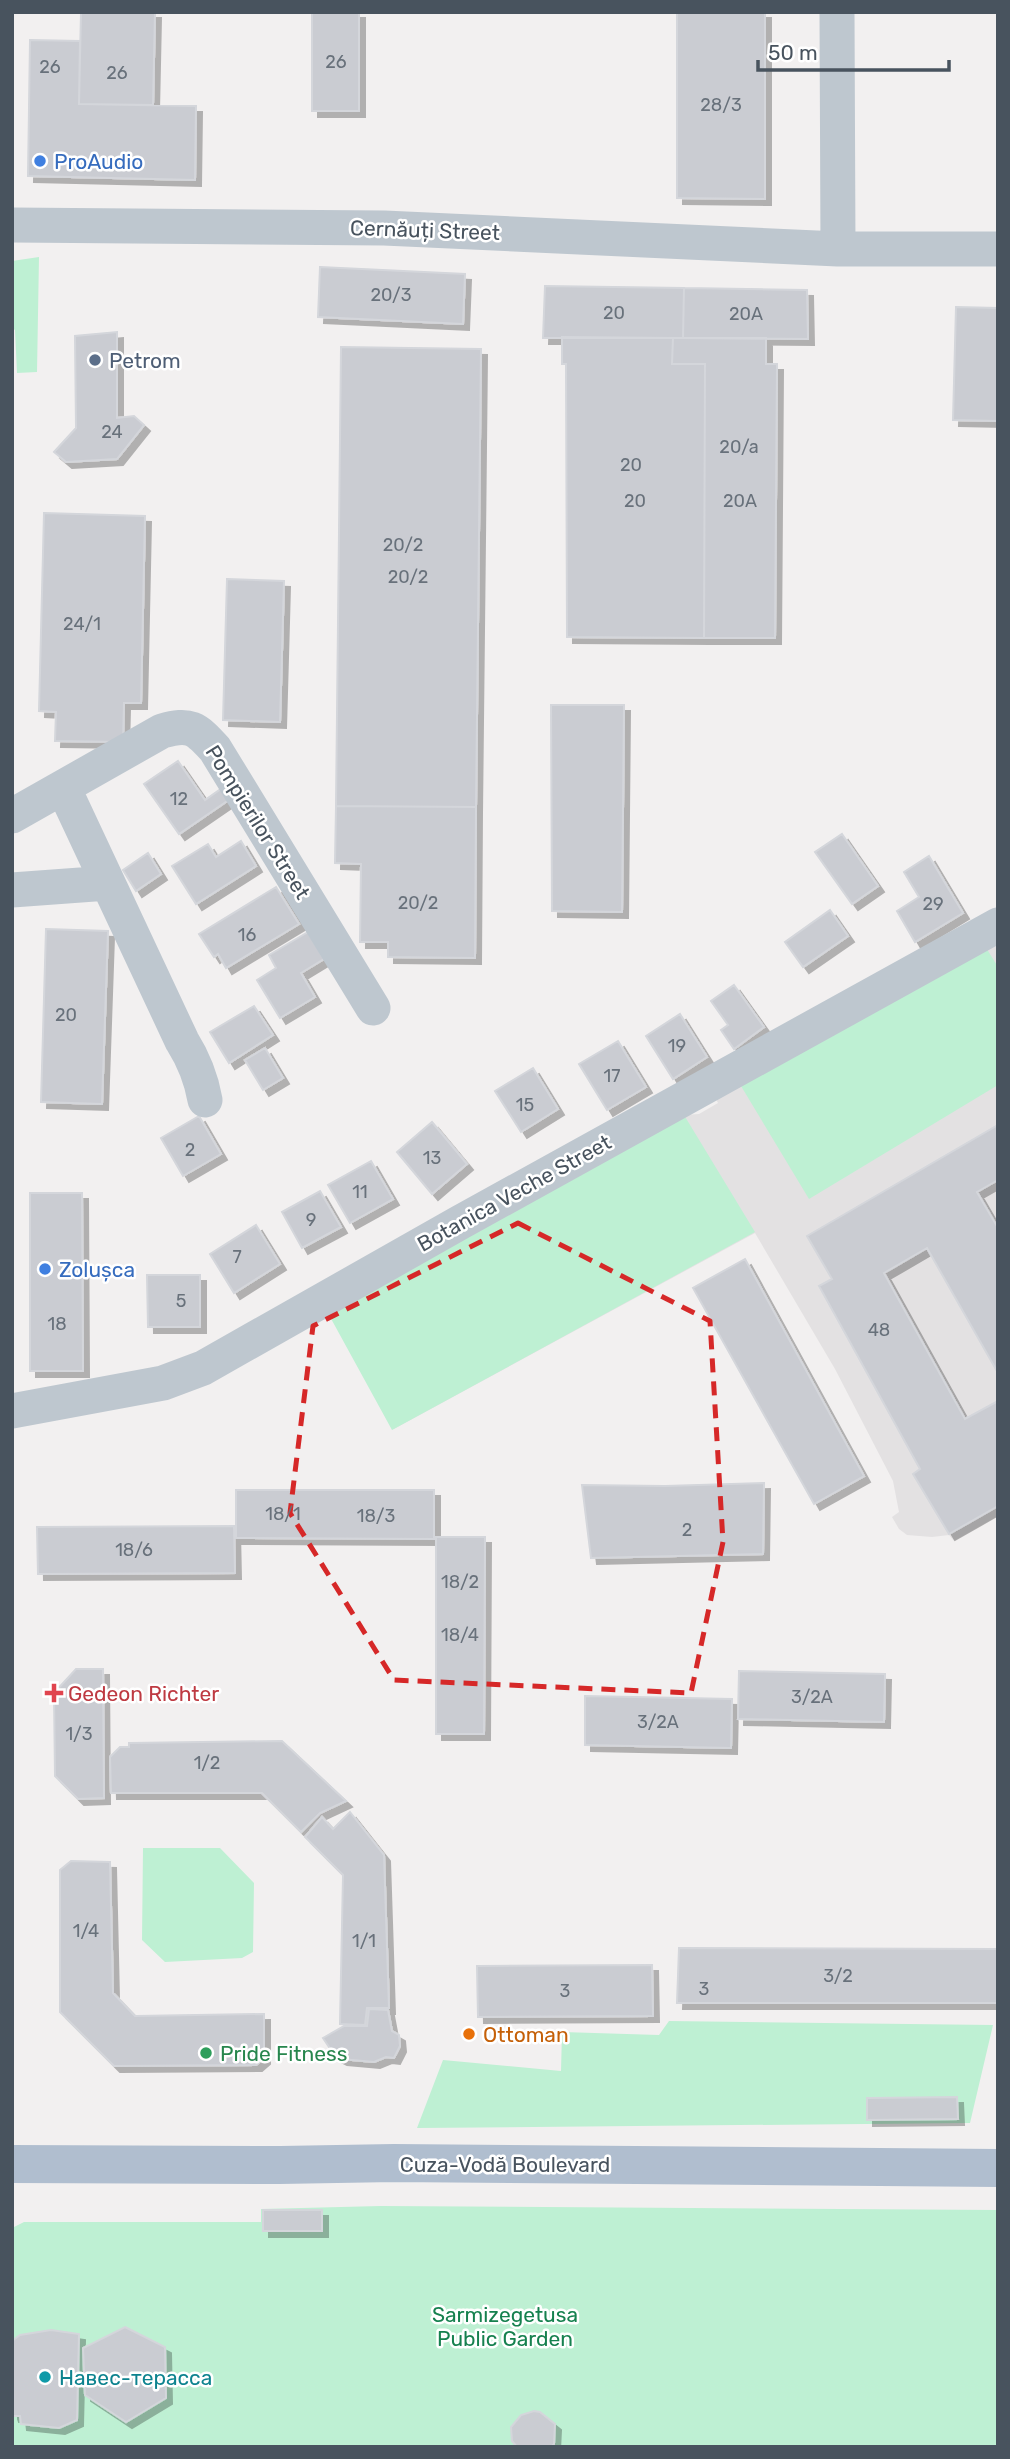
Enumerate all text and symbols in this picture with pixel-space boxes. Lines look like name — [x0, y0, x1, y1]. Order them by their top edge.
scale bar — [758, 28, 949, 72]
text: 50 m — [768, 40, 818, 65]
house number: 26 — [325, 51, 347, 73]
house number: 26 — [39, 56, 61, 78]
house number: 26 — [106, 62, 128, 84]
house number: 28/3 — [700, 94, 742, 116]
place label: ProAudio — [54, 149, 143, 174]
marker: ProAudio — [32, 153, 48, 169]
street label: Cernăuți Street — [350, 215, 500, 245]
house number: 20/3 — [370, 284, 412, 306]
house number: 20 — [603, 302, 625, 324]
house number: 20A — [729, 303, 763, 325]
place label: Petrom — [109, 348, 181, 373]
marker: Petrom — [87, 352, 103, 368]
house number: 24 — [101, 421, 123, 443]
house number: 20/a — [719, 436, 759, 458]
house number: 20 — [620, 454, 642, 476]
house number: 20 — [624, 490, 646, 512]
house number: 20A — [723, 490, 757, 512]
house number: 20/2 — [383, 534, 423, 556]
house number: 20/2 — [388, 566, 428, 588]
house number: 24/1 — [63, 613, 101, 635]
street label: Pompierilor Street — [201, 740, 315, 904]
house number: 12 — [170, 788, 188, 810]
house number: 20/2 — [398, 892, 438, 914]
house number: 29 — [922, 893, 944, 915]
house number: 16 — [238, 924, 256, 946]
house number: 20 — [55, 1004, 77, 1026]
house number: 19 — [668, 1035, 686, 1057]
house number: 17 — [604, 1065, 620, 1087]
house number: 15 — [516, 1094, 534, 1116]
street label: Botanica Veche Street — [413, 1129, 615, 1257]
house number: 2 — [185, 1139, 195, 1161]
house number: 13 — [423, 1147, 441, 1169]
house number: 11 — [352, 1181, 368, 1203]
house number: 9 — [306, 1209, 316, 1231]
house number: 7 — [232, 1246, 242, 1268]
place label: Zolușca — [59, 1257, 135, 1282]
marker: Zolușca — [37, 1261, 53, 1277]
house number: 5 — [176, 1290, 186, 1312]
house number: 18 — [47, 1313, 67, 1335]
house number: 48 — [868, 1319, 890, 1341]
house number: 18/1 — [265, 1503, 301, 1525]
house number: 18/3 — [357, 1505, 395, 1527]
house number: 2 — [682, 1519, 692, 1541]
house number: 18/6 — [115, 1539, 153, 1561]
house number: 18/2 — [441, 1571, 479, 1593]
house number: 18/4 — [441, 1624, 479, 1646]
place label: Gedeon Richter — [68, 1681, 219, 1706]
marker: Gedeon Richter — [46, 1685, 62, 1701]
house number: 3/2A — [791, 1686, 833, 1708]
house number: 3/2A — [637, 1711, 679, 1733]
house number: 1/3 — [65, 1723, 93, 1745]
house number: 1/2 — [194, 1752, 220, 1774]
house number: 1/4 — [73, 1920, 99, 1942]
house number: 1/1 — [352, 1930, 376, 1952]
house number: 3/2 — [823, 1965, 853, 1987]
house number: 3 — [699, 1978, 709, 2000]
house number: 3 — [560, 1980, 570, 2002]
place label: Ottoman — [483, 2022, 569, 2047]
marker: Ottoman — [461, 2026, 477, 2042]
place label: Pride Fitness — [220, 2041, 347, 2066]
marker: Pride Fitness — [198, 2045, 214, 2061]
street label: Cuza-Vodă Boulevard — [400, 2152, 610, 2177]
park label: Sarmizegetusa Public Garden — [432, 2302, 578, 2351]
place label: Навес-терасса — [59, 2365, 212, 2390]
marker: Навес-терасса — [37, 2369, 53, 2385]

